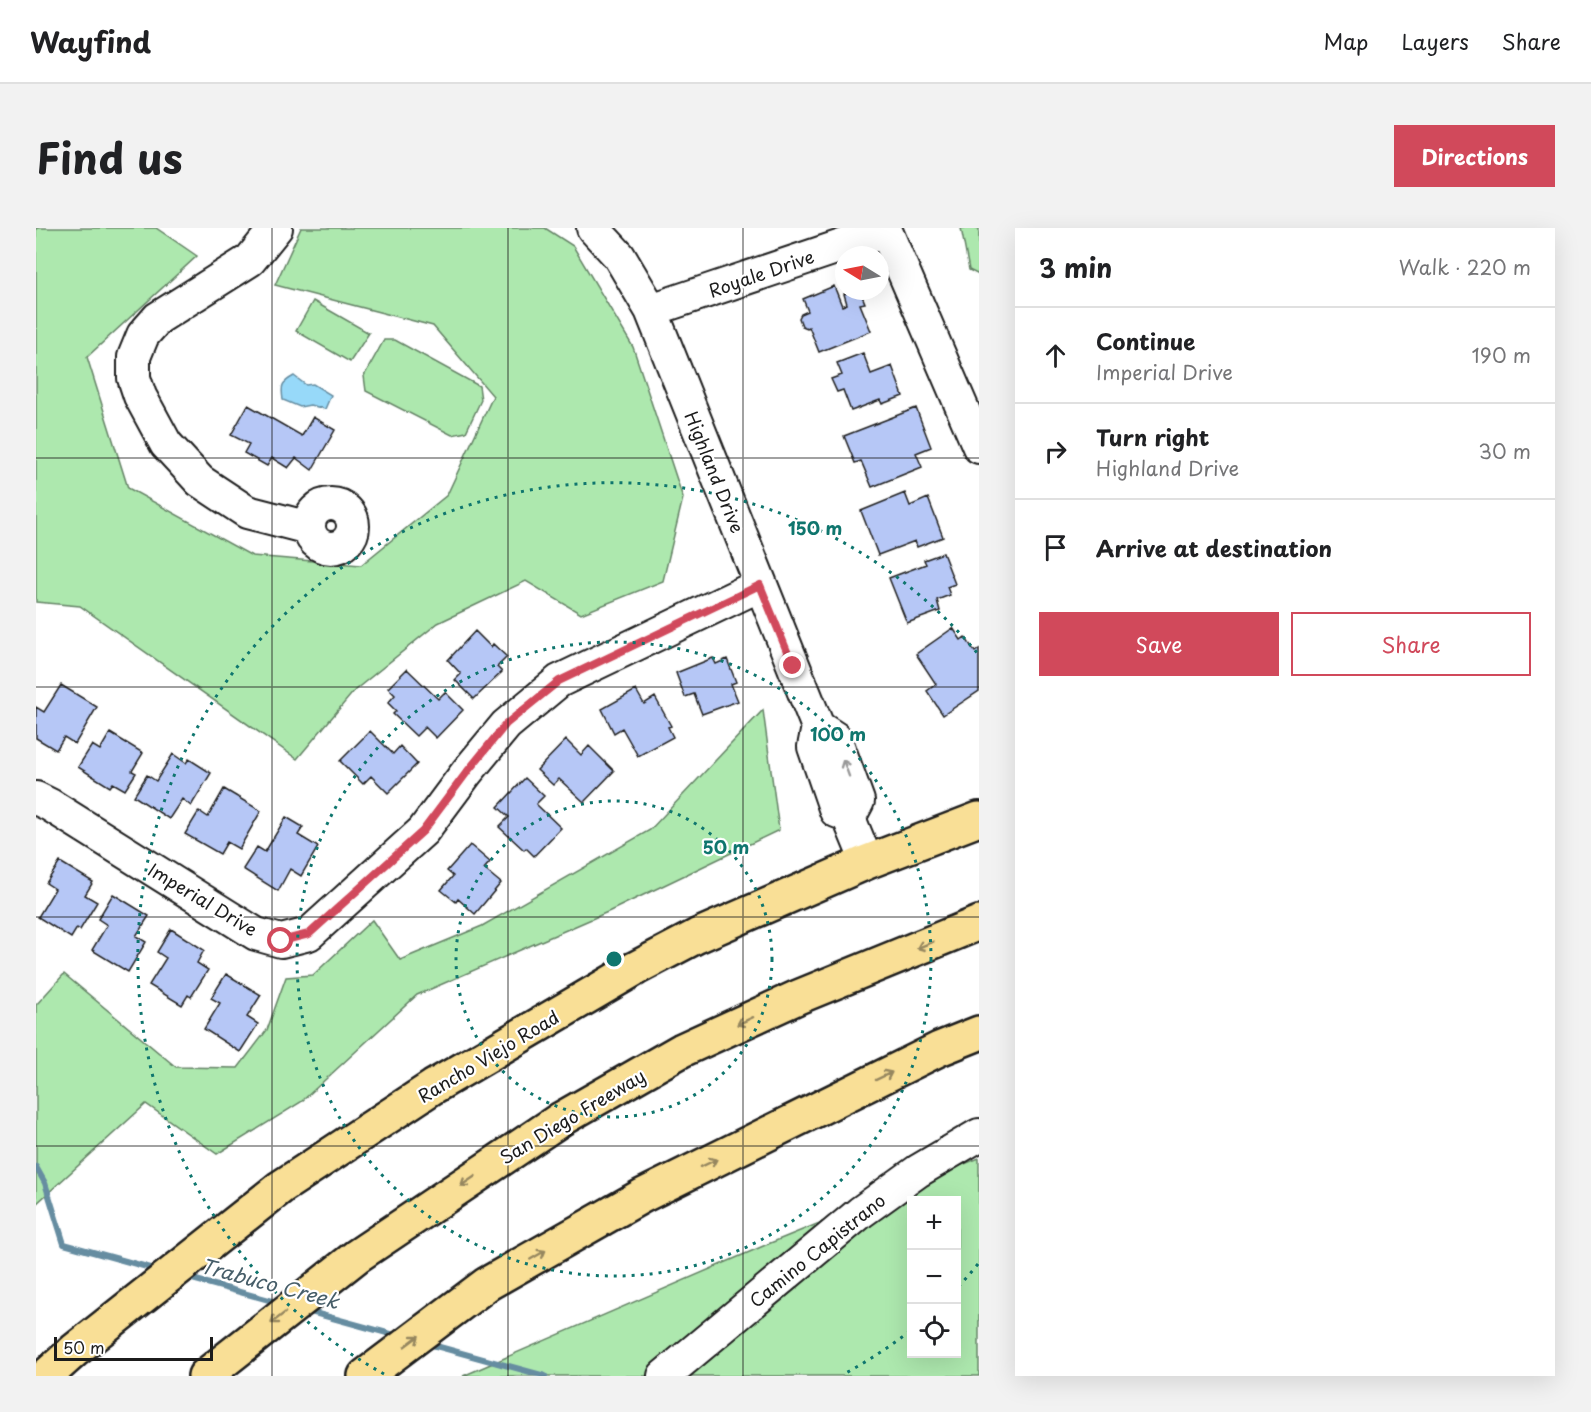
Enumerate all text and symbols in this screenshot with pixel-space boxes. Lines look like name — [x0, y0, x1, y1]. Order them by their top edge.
text: Wayfind — [30, 20, 151, 63]
text: Map — [1324, 25, 1368, 57]
text: Layers — [1401, 25, 1469, 57]
text: Share — [1502, 25, 1561, 57]
text: Find us — [36, 125, 183, 188]
button: Directions — [1394, 125, 1555, 187]
street label: Royale Drive — [705, 242, 817, 304]
north arrow — [835, 246, 889, 300]
text: 3 min — [1039, 248, 1112, 287]
text: Walk · 220 m — [1399, 252, 1531, 282]
text: Continue — [1096, 324, 1195, 357]
icon: ahead — [1039, 339, 1072, 372]
text: 190 m — [1472, 340, 1531, 370]
text: Imperial Drive — [1096, 357, 1233, 387]
street label: Highland Drive — [678, 407, 752, 537]
text: Turn right — [1096, 420, 1209, 453]
icon: right — [1039, 435, 1072, 468]
text: 30 m — [1478, 436, 1531, 466]
text: Highland Drive — [1096, 453, 1239, 483]
text: 150 m — [788, 514, 842, 541]
icon: arrive — [1039, 531, 1072, 564]
text: Arrive at destination — [1096, 531, 1332, 564]
button: Save — [1039, 612, 1279, 676]
button: Share — [1291, 612, 1531, 676]
route end — [779, 652, 805, 678]
text: 100 m — [810, 720, 866, 747]
one-way arrow — [840, 759, 851, 778]
text: 50 m — [703, 833, 749, 860]
street label: Imperial Drive — [143, 856, 263, 942]
route start — [267, 927, 293, 953]
one-way arrow — [916, 940, 934, 951]
centre of rings — [604, 949, 624, 969]
street label: Rancho Viejo Road — [412, 1003, 564, 1109]
one-way arrow — [737, 1016, 755, 1027]
street label: San Diego Freeway — [494, 1062, 650, 1170]
one-way arrow — [875, 1070, 893, 1082]
one-way arrow — [700, 1156, 718, 1168]
one-way arrow — [460, 1175, 476, 1187]
street label: Camino Capistrano — [743, 1187, 891, 1313]
map controls — [907, 1196, 961, 1358]
button: + — [907, 1196, 961, 1250]
one-way arrow — [528, 1249, 546, 1260]
water label: Trabuco Creek — [198, 1250, 343, 1316]
button: − — [907, 1250, 961, 1304]
button: locate — [907, 1304, 961, 1358]
one-way arrow — [270, 1312, 286, 1325]
scale bar — [54, 1334, 213, 1362]
one-way arrow — [404, 1334, 420, 1347]
text: 50 m — [63, 1335, 104, 1359]

